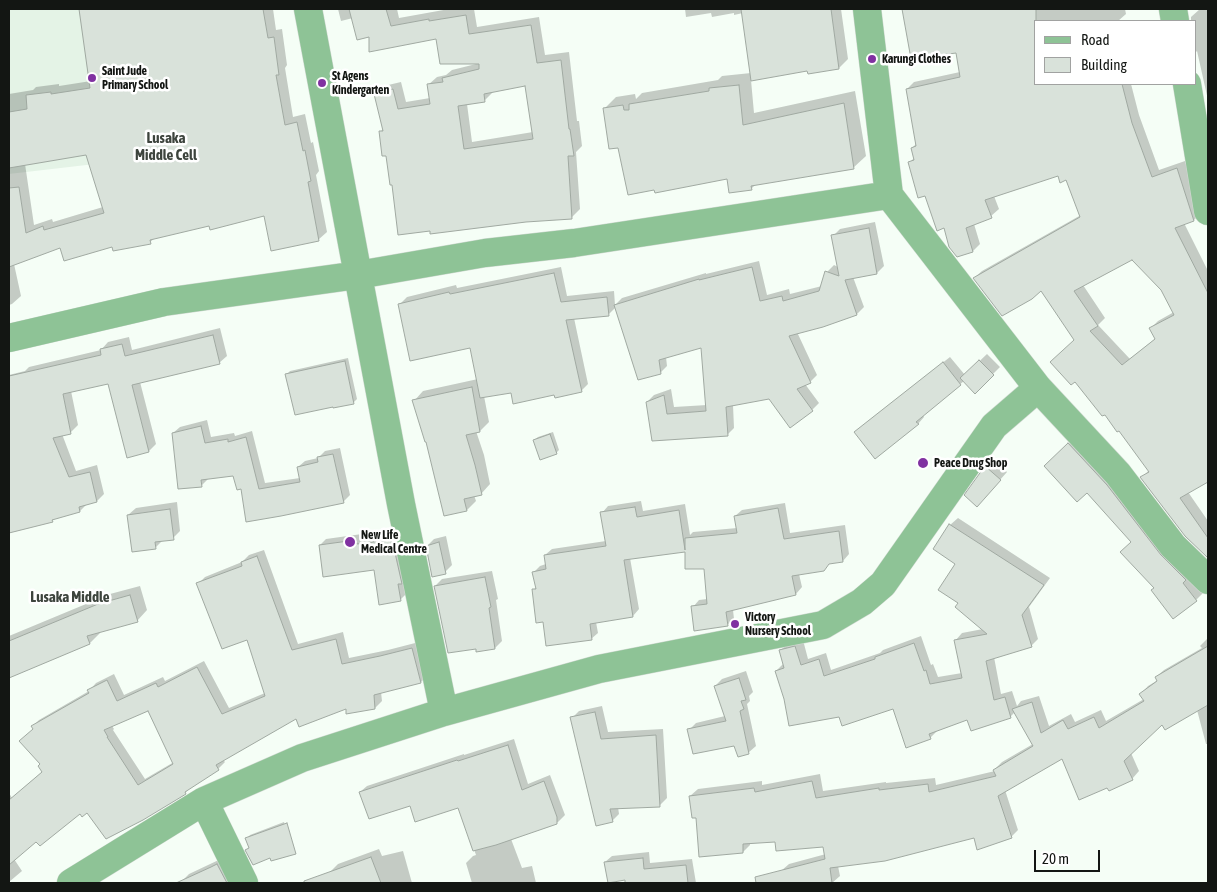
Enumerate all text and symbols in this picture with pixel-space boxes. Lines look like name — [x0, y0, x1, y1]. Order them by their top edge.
legend — [1034, 20, 1197, 85]
text: Road — [1081, 31, 1110, 48]
place label: Karungi Clothes — [882, 52, 951, 66]
marker: Karungi Clothes — [866, 53, 878, 65]
text: Building — [1081, 56, 1127, 73]
place label: Saint Jude Primary School — [102, 64, 168, 92]
place label: St Agens Kindergarten — [332, 69, 389, 97]
marker: Saint Jude Primary School — [86, 72, 98, 84]
marker: St Agens Kindergarten — [316, 77, 328, 89]
district label: Lusaka Middle Cell — [135, 129, 197, 164]
marker: Peace Drug Shop — [916, 456, 930, 470]
place label: Peace Drug Shop — [934, 456, 1007, 470]
place label: New Life Medical Centre — [361, 528, 427, 556]
marker: New Life Medical Centre — [343, 535, 357, 549]
district label: Lusaka Middle — [30, 588, 110, 606]
place label: Victory Nursery School — [745, 610, 811, 638]
marker: Victory Nursery School — [729, 618, 741, 630]
scale bar — [1037, 840, 1103, 872]
text: 20 m — [1042, 850, 1069, 867]

